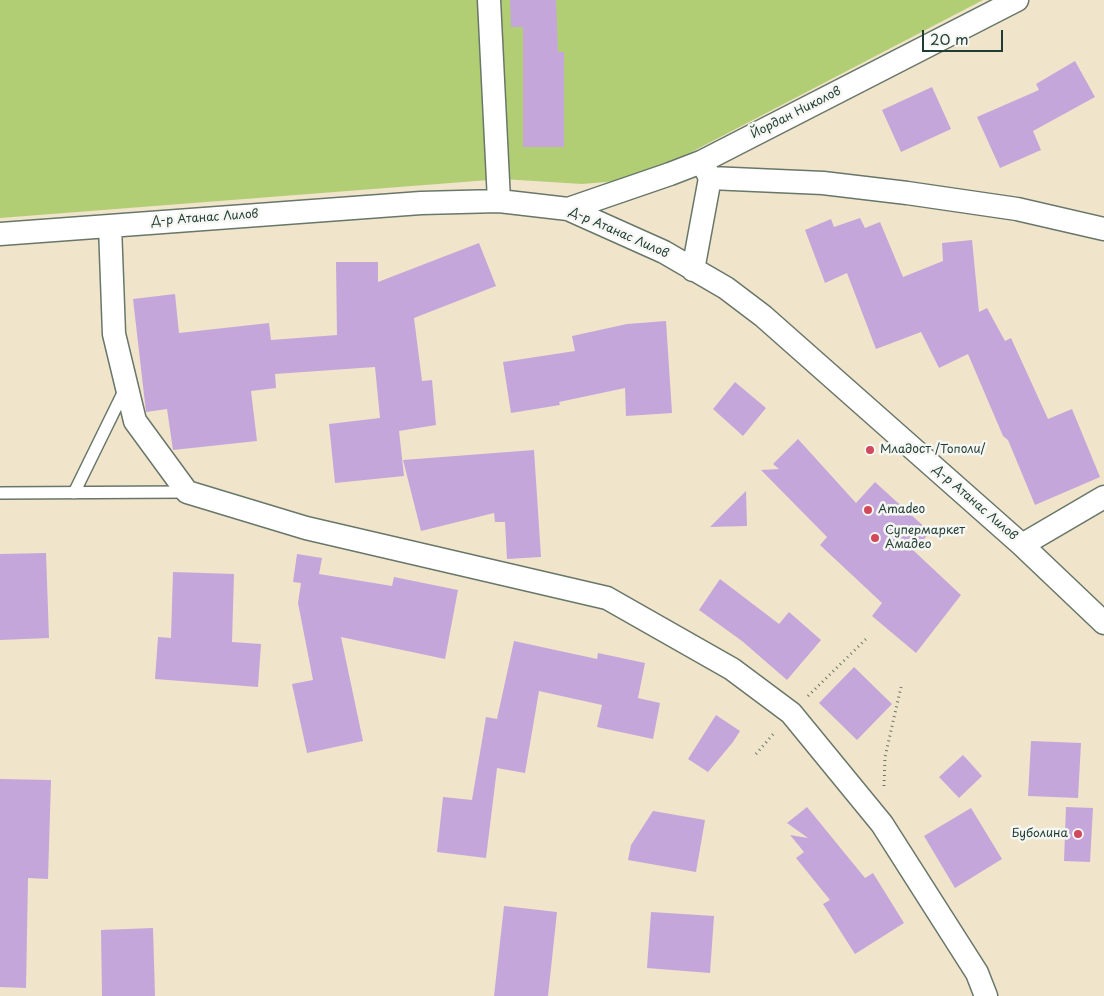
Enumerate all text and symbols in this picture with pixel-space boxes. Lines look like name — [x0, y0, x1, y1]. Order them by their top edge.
scale bar — [924, 20, 1005, 52]
text: 20 m — [930, 27, 969, 50]
street label: Йордан Николов — [749, 84, 843, 142]
street label: Д-р Атанас Лилов — [567, 205, 671, 261]
street label: Д-р Атанас Лилов — [151, 207, 259, 229]
place label: Младост /Тополи/ — [880, 443, 986, 457]
marker: Младост /Тополи/ — [864, 444, 876, 456]
street label: Д-р Атанас Лилов — [930, 462, 1020, 544]
place label: Amadeo — [878, 503, 925, 517]
marker: Amadeo — [862, 504, 874, 516]
place label: Супермаркет Амадео — [885, 524, 965, 552]
marker: Супермаркет Амадео — [869, 532, 881, 544]
place label: Буболина — [1011, 827, 1068, 841]
marker: Буболина — [1072, 828, 1084, 840]

